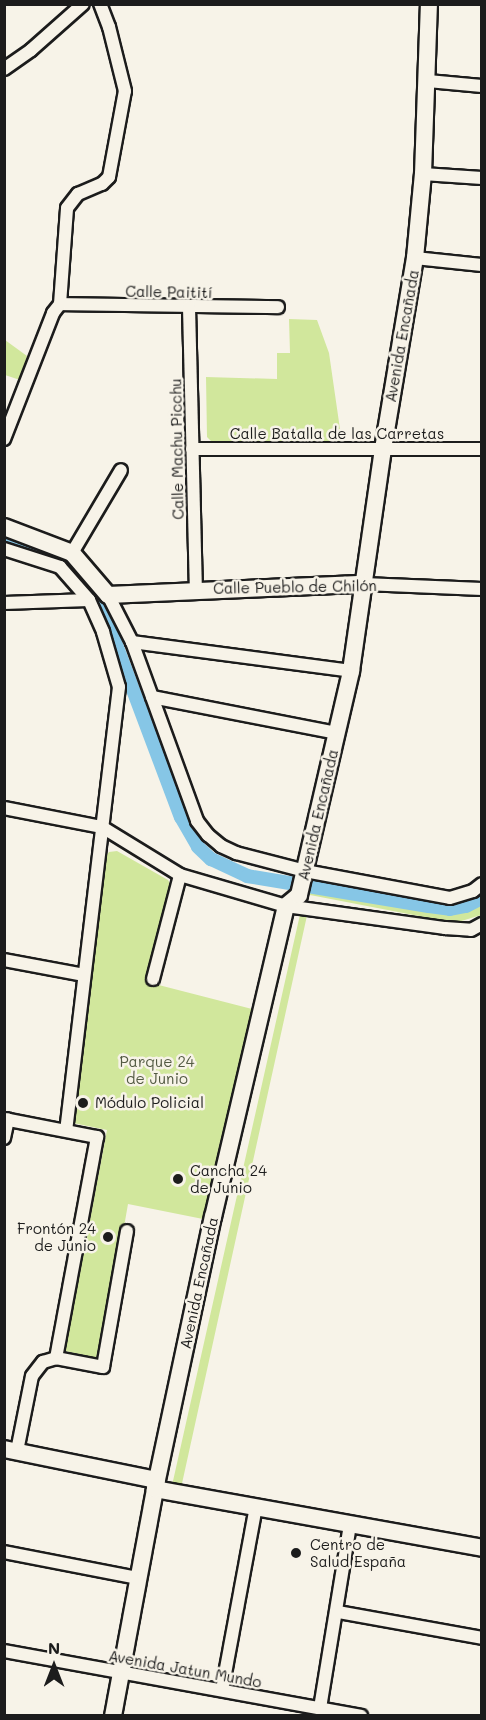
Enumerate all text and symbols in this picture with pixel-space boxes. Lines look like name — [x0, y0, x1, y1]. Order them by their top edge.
street label: Avenida Encañada — [381, 268, 423, 404]
street label: Calle Paitití — [125, 282, 213, 302]
street label: Calle Machu Picchu — [167, 378, 187, 520]
street label: Calle Batalla de las Carretas — [230, 425, 444, 443]
street label: Calle Pueblo de Chilón — [213, 577, 377, 597]
street label: Avenida Encañada — [294, 748, 342, 882]
park label: Parque 24 de Junio — [119, 1052, 195, 1087]
place label: Módulo Policial — [95, 1094, 204, 1112]
marker: Módulo Policial — [76, 1096, 90, 1110]
place label: Cancha 24 de Junio — [190, 1161, 267, 1196]
marker: Cancha 24 de Junio — [171, 1172, 185, 1186]
street label: Avenida Encañada — [176, 1215, 222, 1351]
place label: Frontón 24 de Junio — [17, 1219, 96, 1254]
marker: Frontón 24 de Junio — [101, 1230, 115, 1244]
place label: Centro de Salud España — [310, 1535, 406, 1570]
marker: Centro de Salud España — [287, 1544, 305, 1562]
north arrow — [24, 1636, 84, 1696]
text: N — [48, 1637, 60, 1658]
street label: Avenida Jatun Mundo — [107, 1647, 263, 1691]

